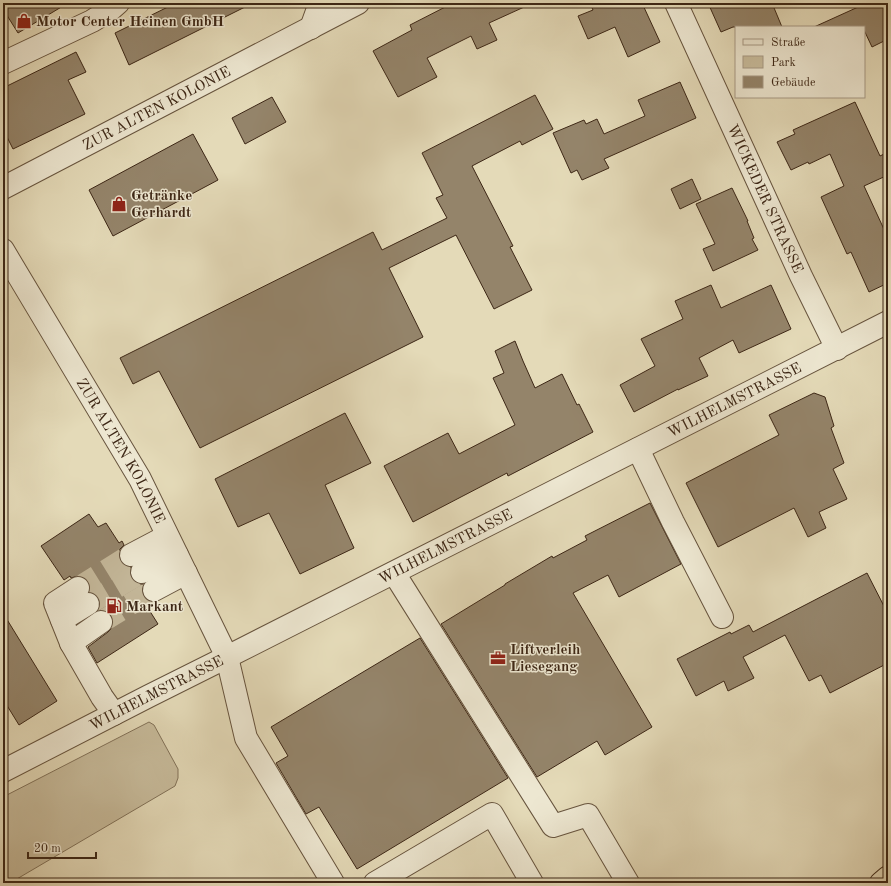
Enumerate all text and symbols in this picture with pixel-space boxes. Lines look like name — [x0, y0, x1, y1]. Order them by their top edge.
shop icon: Motor Center Heinen GmbH — [15, 12, 33, 30]
place label: Motor Center Heinen GmbH — [36, 15, 224, 30]
legend — [735, 26, 865, 98]
text: Straße — [771, 37, 806, 49]
text: Park — [771, 57, 796, 69]
street label: ZUR ALTEN KOLONIE — [81, 65, 234, 154]
text: Gebäude — [771, 77, 816, 89]
street label: WICKEDER STRASSE — [724, 122, 805, 276]
place label: Getränke Gerhardt — [131, 189, 192, 221]
shop icon: Getränke Gerhardt — [110, 195, 128, 213]
street label: WILHELMSTRASSE — [665, 361, 804, 441]
street label: ZUR ALTEN KOLONIE — [73, 376, 167, 526]
street label: WILHELMSTRASSE — [376, 508, 515, 588]
fuel station icon: Markant — [105, 597, 123, 615]
place label: Markant — [126, 600, 184, 615]
place label: Liftverleih Liesegang — [510, 643, 580, 675]
office icon: Liftverleih Liesegang — [489, 649, 507, 667]
street label: WILHELMSTRASSE — [87, 654, 226, 734]
scale bar — [28, 834, 96, 860]
text: 20 m — [34, 843, 61, 855]

